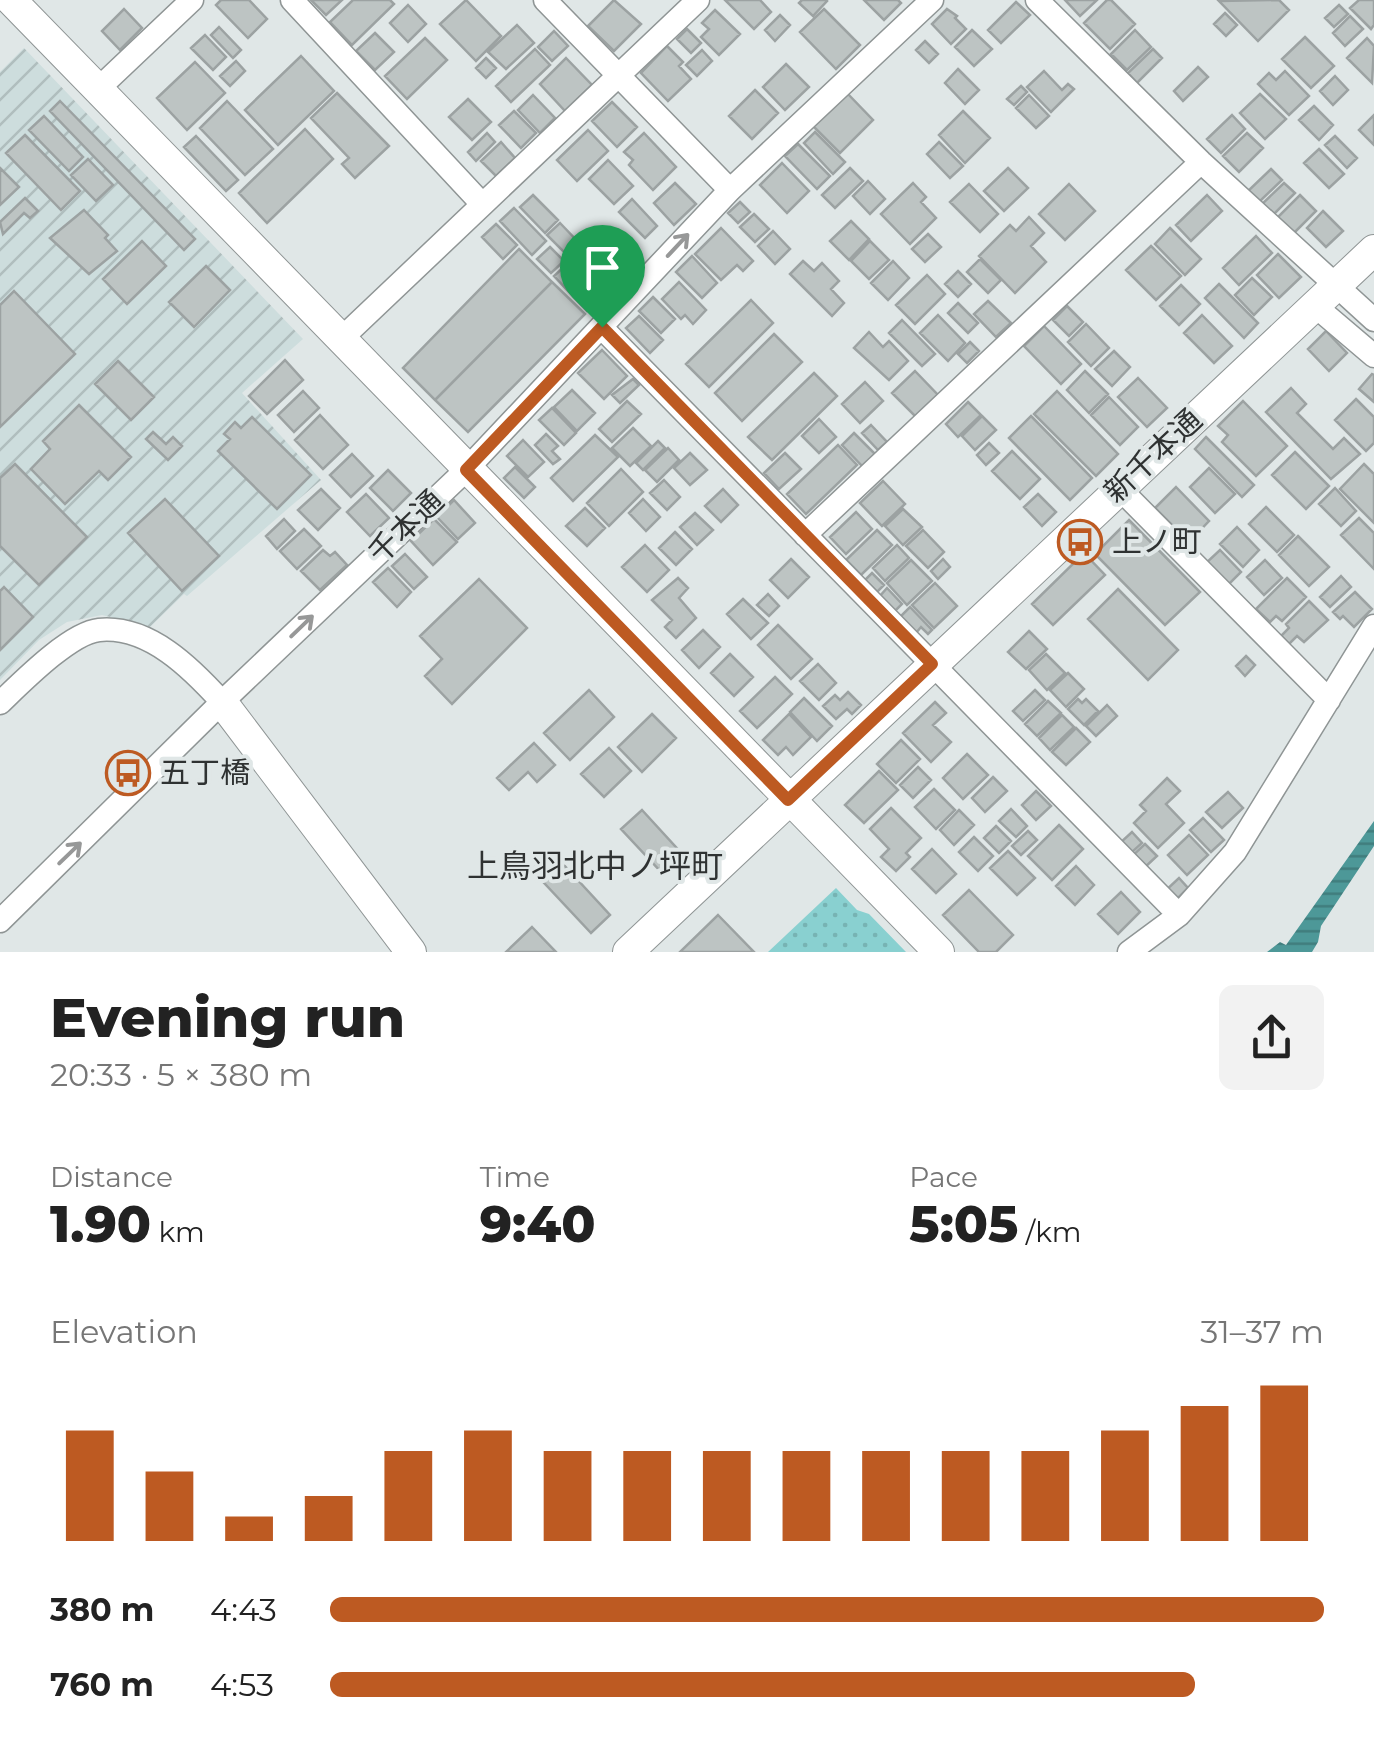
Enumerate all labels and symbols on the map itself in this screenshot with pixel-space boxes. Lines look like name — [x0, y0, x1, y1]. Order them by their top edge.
pin — [560, 225, 645, 328]
one-way arrow — [666, 234, 690, 258]
street label: 新千本通 — [1096, 401, 1209, 510]
street label: 千本通 — [360, 482, 451, 571]
bus stop icon: 上ノ町 — [1057, 519, 1103, 565]
place label: 上ノ町 — [1112, 523, 1202, 560]
one-way arrow — [289, 615, 314, 638]
bus stop icon: 五丁橋 — [105, 750, 151, 796]
place label: 五丁橋 — [160, 754, 250, 791]
one-way arrow — [58, 842, 82, 866]
district label: 上鳥羽北中ノ坪町 — [467, 846, 723, 885]

